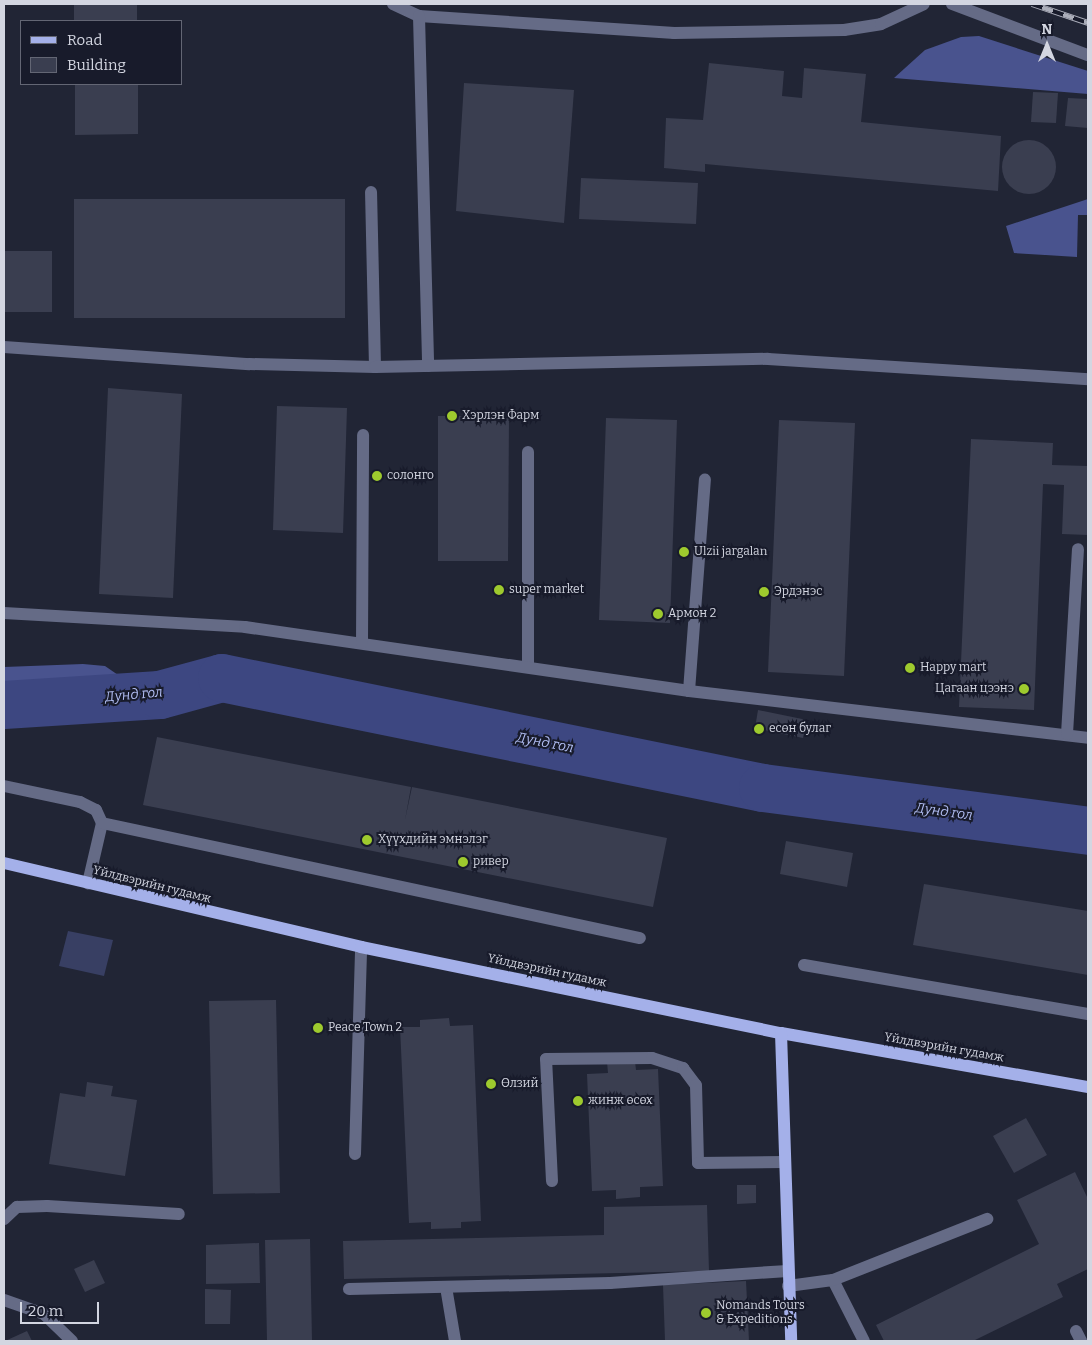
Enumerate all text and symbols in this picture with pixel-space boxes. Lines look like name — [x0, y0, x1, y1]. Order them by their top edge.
legend — [20, 20, 182, 85]
north arrow — [1022, 20, 1072, 70]
text: N — [1042, 21, 1052, 38]
text: Road — [67, 31, 102, 49]
text: Building — [67, 56, 126, 74]
place label: Хэрлэн Фарм — [462, 409, 539, 423]
marker: Хэрлэн Фарм — [446, 410, 458, 422]
place label: солонго — [387, 469, 434, 483]
marker: солонго — [371, 470, 383, 482]
place label: Ulzii jargalan — [694, 545, 767, 559]
marker: Ulzii jargalan — [678, 546, 690, 558]
place label: super market — [509, 583, 584, 597]
marker: super market — [493, 584, 505, 596]
place label: Эрдэнэс — [774, 585, 822, 599]
marker: Эрдэнэс — [758, 586, 770, 598]
place label: Армон 2 — [668, 607, 716, 621]
marker: Армон 2 — [652, 608, 664, 620]
place label: Happy mart — [920, 661, 986, 675]
marker: Happy mart — [904, 662, 916, 674]
place label: Цагаан цээнэ — [935, 682, 1014, 696]
marker: Цагаан цээнэ — [1018, 683, 1030, 695]
water label: Дунд гол — [105, 684, 163, 706]
place label: есөн булаг — [769, 722, 831, 736]
marker: есөн булаг — [753, 723, 765, 735]
water label: Дунд гол — [515, 729, 575, 757]
water label: Дунд гол — [914, 800, 974, 824]
marker: Хүүхдийн эмнэлэг — [360, 833, 374, 847]
place label: Хүүхдийн эмнэлэг — [378, 833, 488, 847]
place label: ривер — [473, 855, 509, 869]
marker: ривер — [457, 856, 469, 868]
street label: Yйлдвэрийн гудамж — [91, 863, 213, 907]
street label: Yйлдвэрийн гудамж — [486, 951, 608, 991]
place label: Peace Town 2 — [328, 1021, 402, 1035]
marker: Peace Town 2 — [312, 1022, 324, 1034]
street label: Yйлдвэрийн гудамж — [883, 1030, 1005, 1066]
place label: Өлзий — [501, 1077, 538, 1091]
marker: Өлзий — [485, 1078, 497, 1090]
place label: жинж өсөх — [588, 1094, 653, 1108]
marker: жинж өсөх — [572, 1095, 584, 1107]
scale bar — [22, 1292, 101, 1324]
place label: Nomands Tours & Expeditions — [716, 1299, 805, 1327]
text: 20 m — [28, 1302, 63, 1320]
marker: Nomands Tours & Expeditions — [700, 1307, 712, 1319]

